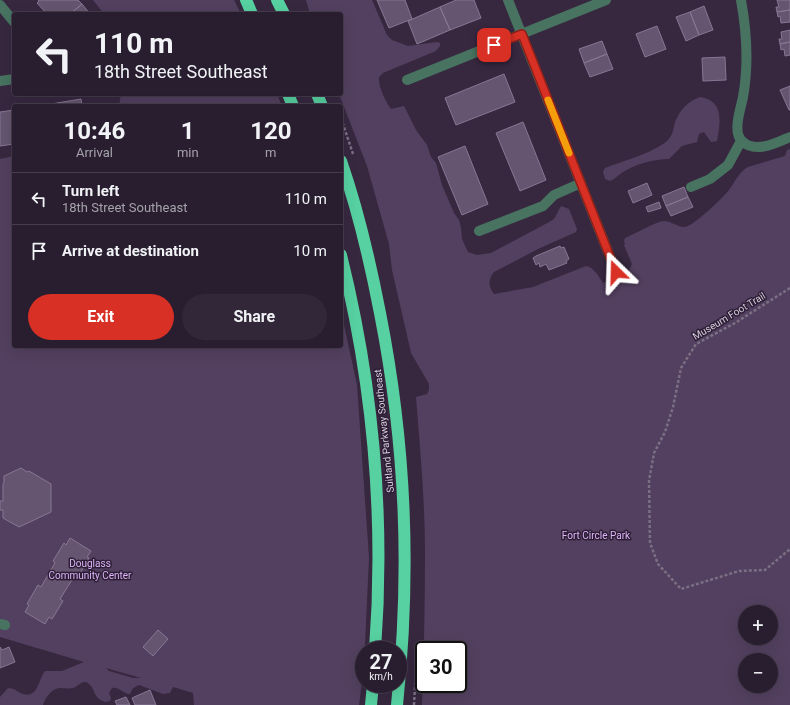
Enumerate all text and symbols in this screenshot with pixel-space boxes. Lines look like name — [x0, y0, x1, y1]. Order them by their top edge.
text: 110 m — [94, 27, 173, 60]
icon: left — [28, 28, 80, 80]
pin — [477, 28, 511, 62]
icon: arrive — [483, 34, 505, 56]
text: 18th Street Southeast — [94, 61, 268, 82]
text: 10:46 — [64, 117, 125, 145]
text: 1 — [181, 117, 195, 145]
text: 120 — [250, 117, 291, 145]
text: Arrival — [76, 145, 113, 160]
text: min — [177, 145, 199, 160]
text: m — [265, 145, 277, 160]
text: Turn left — [62, 182, 119, 200]
icon: left — [28, 188, 50, 210]
text: 110 m — [285, 190, 327, 208]
text: 18th Street Southeast — [62, 200, 187, 215]
icon: arrive — [28, 240, 50, 262]
text: Arrive at destination — [62, 242, 199, 260]
text: 10 m — [293, 242, 327, 260]
position arrow — [595, 251, 637, 293]
street label: Museum Foot Trail — [691, 290, 767, 342]
button: Exit — [28, 294, 174, 340]
button: Share — [182, 294, 327, 340]
street label: Suitland Parkway Southeast — [372, 369, 396, 493]
park label: Fort Circle Park — [562, 530, 631, 541]
park label: Douglass Community Center — [49, 558, 132, 581]
map controls — [738, 605, 778, 693]
button: + — [738, 605, 778, 645]
speed limit sign: 30 — [415, 641, 467, 693]
text: 27 — [370, 650, 392, 674]
button: − — [738, 653, 778, 693]
text: km/h — [369, 671, 393, 682]

